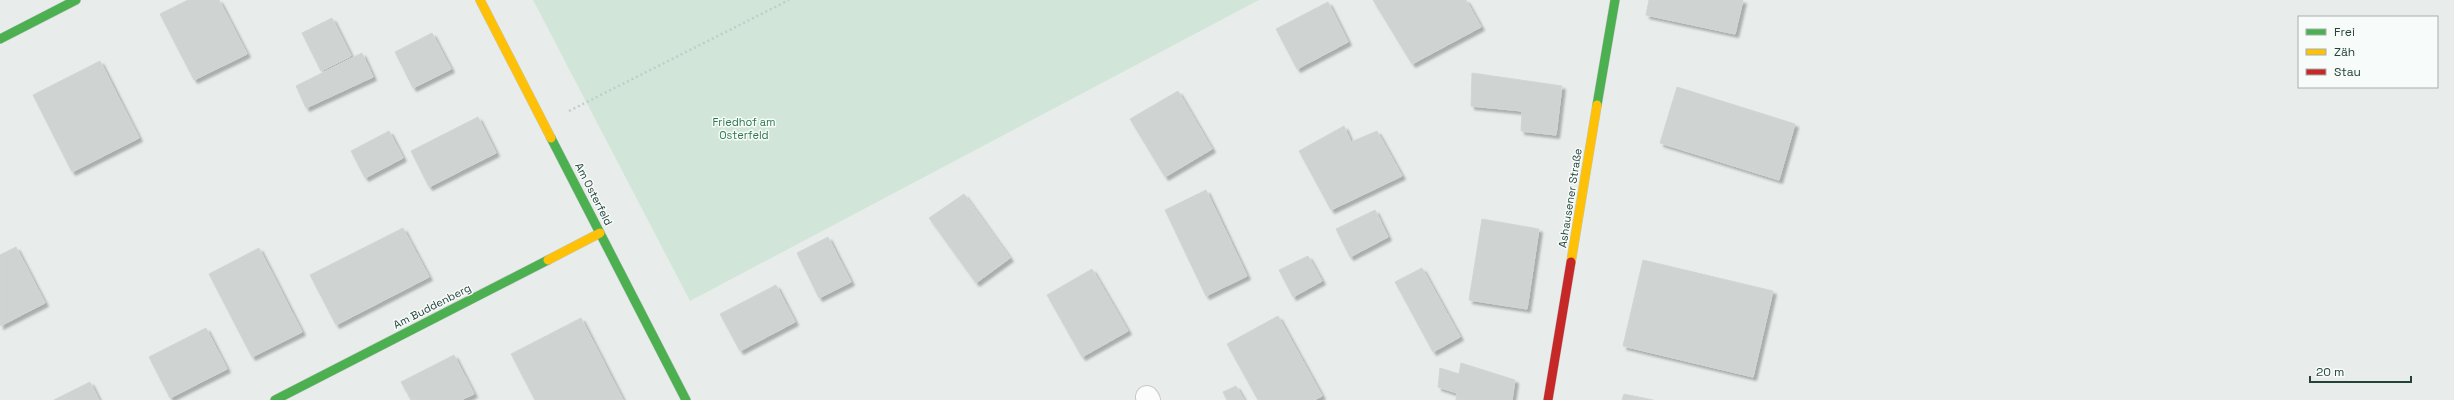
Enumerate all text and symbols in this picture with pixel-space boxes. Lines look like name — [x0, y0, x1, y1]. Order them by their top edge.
legend — [2298, 16, 2438, 88]
text: Frei — [2334, 24, 2355, 40]
text: Zäh — [2334, 44, 2355, 60]
text: Stau — [2334, 64, 2361, 80]
park label: Friedhof am Osterfeld — [712, 115, 776, 142]
street label: Ashausener Straße — [1555, 147, 1585, 249]
street label: Am Osterfeld — [572, 160, 616, 228]
street label: Am Buddenberg — [391, 280, 473, 332]
scale bar — [2310, 358, 2411, 384]
text: 20 m — [2316, 364, 2344, 380]

